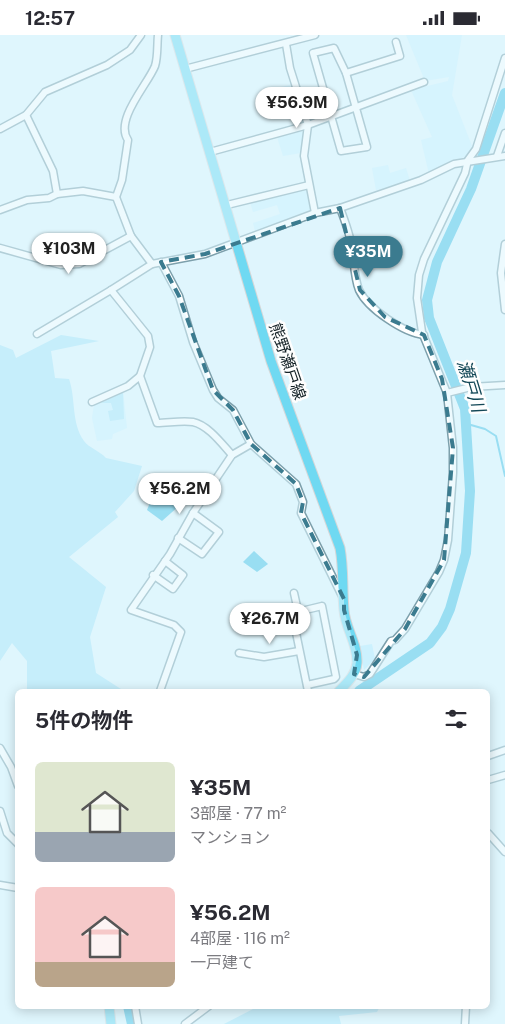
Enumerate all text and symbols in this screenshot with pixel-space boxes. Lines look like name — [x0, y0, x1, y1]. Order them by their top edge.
text: 12:57 — [25, 7, 75, 29]
pin: ¥56.9M — [256, 87, 338, 129]
text: ¥56.9M — [266, 93, 328, 112]
pin: ¥103M — [34, 233, 104, 275]
pin: ¥35M — [338, 235, 398, 278]
text: ¥103M — [43, 239, 95, 258]
text: ¥35M — [345, 242, 391, 261]
street label: 熊野瀬戸線 — [266, 320, 310, 402]
water label: 瀬戸川 — [454, 357, 490, 417]
pin: ¥56.2M — [139, 473, 221, 515]
text: ¥56.2M — [149, 479, 211, 498]
pin: ¥26.7M — [229, 603, 311, 645]
text: ¥26.7M — [241, 609, 299, 628]
icon: filters — [442, 705, 470, 733]
text: 5件の物件 — [35, 708, 133, 733]
text: ¥35M — [190, 775, 251, 800]
icon: home — [75, 782, 135, 842]
text: 3部屋 · 77 m² — [190, 804, 286, 823]
text: マンション — [190, 828, 270, 847]
text: ¥56.2M — [190, 900, 271, 925]
icon: home — [75, 907, 135, 967]
text: 4部屋 · 116 m² — [190, 929, 290, 948]
text: 一戸建て — [190, 953, 254, 972]

